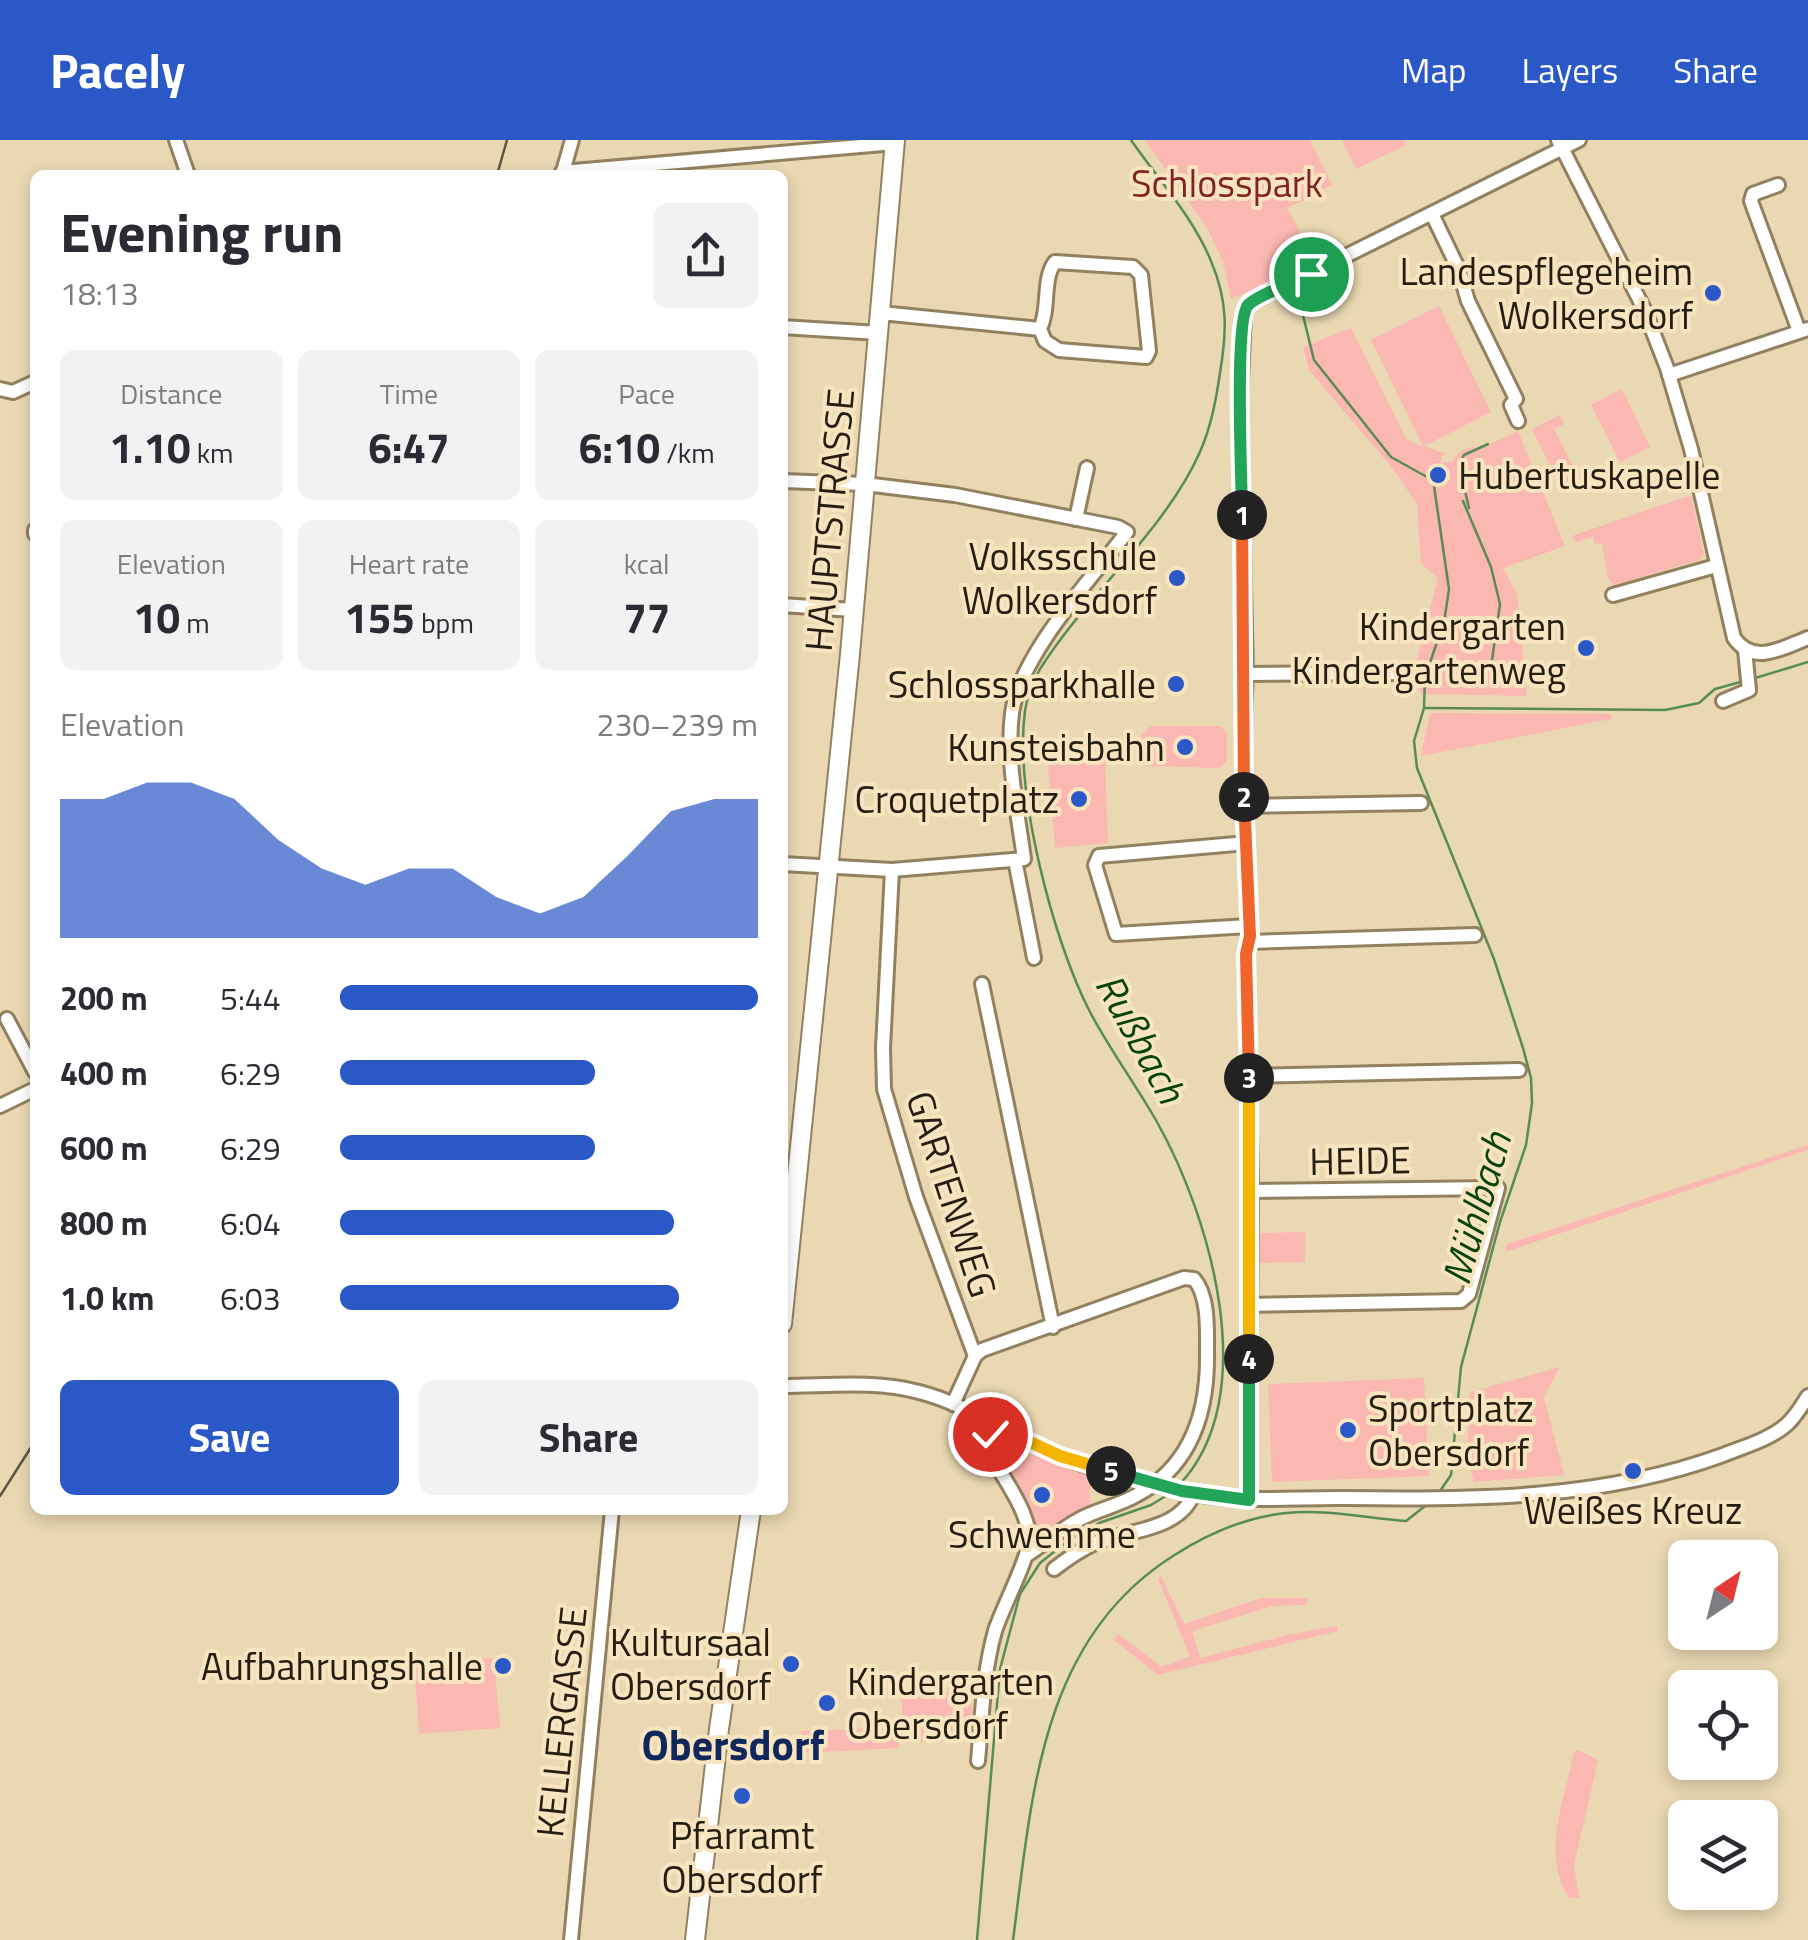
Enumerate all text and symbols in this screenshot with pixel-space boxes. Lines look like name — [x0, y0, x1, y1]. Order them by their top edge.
text: Pacely — [50, 34, 185, 107]
text: Map — [1401, 43, 1466, 97]
text: Layers — [1521, 43, 1618, 97]
text: Share — [1673, 43, 1758, 97]
park label: Schlosspark — [1131, 154, 1323, 212]
text: Evening run — [60, 190, 343, 273]
button: share — [653, 203, 758, 308]
pin — [1269, 232, 1354, 317]
place label: Landespflegeheim Wolkersdorf — [1399, 242, 1693, 344]
icon: arrive — [1284, 247, 1339, 302]
text: 18:13 — [60, 269, 139, 317]
marker: Landespflegeheim Wolkersdorf — [1702, 282, 1724, 304]
text: Distance — [120, 372, 222, 415]
text: Time — [380, 372, 438, 415]
text: Pace — [618, 372, 675, 415]
street label: HAUPTSTRASSE — [789, 386, 869, 654]
text: 1.10 — [109, 415, 190, 479]
text: 6:47 — [368, 415, 450, 479]
text: 6:10 — [579, 415, 660, 479]
text: km — [190, 431, 233, 474]
text: /km — [660, 431, 715, 474]
place label: Hubertuskapelle — [1458, 446, 1720, 504]
marker: Hubertuskapelle — [1427, 464, 1449, 486]
pin: 1 — [1217, 490, 1267, 540]
text: 1 — [1234, 493, 1250, 536]
place label: Volksschule Wolkersdorf — [962, 527, 1157, 629]
text: Elevation — [117, 542, 226, 585]
text: Heart rate — [349, 542, 469, 585]
text: kcal — [624, 542, 670, 585]
marker: Volksschule Wolkersdorf — [1166, 567, 1188, 589]
text: 10 — [133, 585, 180, 649]
text: 155 — [344, 585, 415, 649]
text: 77 — [623, 585, 670, 649]
place label: Kindergarten Kindergartenweg — [1292, 597, 1566, 699]
text: m — [180, 601, 210, 644]
text: bpm — [415, 601, 474, 644]
marker: Kindergarten Kindergartenweg — [1575, 637, 1597, 659]
place label: Schlossparkhalle — [888, 655, 1156, 713]
marker: Schlossparkhalle — [1165, 673, 1187, 695]
text: Elevation — [60, 700, 184, 748]
text: 230–239 m — [596, 700, 758, 748]
place label: Kunsteisbahn — [947, 718, 1165, 776]
marker: Kunsteisbahn — [1174, 736, 1196, 758]
place label: Croquetplatz — [855, 770, 1059, 828]
pin: 2 — [1219, 772, 1269, 822]
text: 2 — [1236, 775, 1252, 818]
marker: Croquetplatz — [1068, 788, 1090, 810]
water label: Rußbach — [1080, 962, 1202, 1115]
text: 200 m — [60, 974, 148, 1022]
text: 5:44 — [220, 974, 281, 1022]
text: 400 m — [60, 1049, 148, 1097]
text: 6:29 — [220, 1049, 281, 1097]
pin: 3 — [1224, 1053, 1274, 1103]
text: 3 — [1241, 1056, 1257, 1099]
street label: GARTENWEG — [891, 1083, 1013, 1305]
text: 600 m — [60, 1124, 148, 1172]
text: 6:29 — [220, 1124, 281, 1172]
water label: Mühlbach — [1425, 1124, 1527, 1291]
street label: HEIDE — [1309, 1130, 1411, 1190]
text: 800 m — [60, 1199, 148, 1247]
text: 6:04 — [220, 1199, 281, 1247]
text: 1.0 km — [60, 1274, 154, 1322]
text: 6:03 — [220, 1274, 281, 1322]
pin: 4 — [1224, 1334, 1274, 1384]
text: 4 — [1241, 1337, 1257, 1380]
place label: Sportplatz Obersdorf — [1368, 1379, 1534, 1481]
button: Save — [60, 1380, 399, 1495]
button: Share — [419, 1380, 758, 1495]
pin — [948, 1392, 1033, 1477]
icon: check — [963, 1407, 1018, 1462]
marker: Sportplatz Obersdorf — [1337, 1419, 1359, 1441]
pin: 5 — [1086, 1446, 1136, 1496]
text: 5 — [1103, 1449, 1119, 1492]
marker: Weißes Kreuz — [1622, 1460, 1644, 1482]
place label: Weißes Kreuz — [1524, 1481, 1742, 1539]
marker: Schwemme — [1031, 1484, 1053, 1506]
place label: Schwemme — [948, 1505, 1136, 1563]
north arrow — [1668, 1540, 1778, 1650]
map controls — [1668, 1540, 1778, 1910]
street label: KELLERGASSE — [520, 1604, 602, 1840]
place label: Kultursaal Obersdorf — [610, 1613, 771, 1715]
place label: Aufbahrungshalle — [201, 1637, 483, 1695]
place label: Kindergarten Obersdorf — [847, 1652, 1054, 1754]
marker: Kultursaal Obersdorf — [780, 1653, 802, 1675]
marker: Aufbahrungshalle — [492, 1655, 514, 1677]
button: locate — [1668, 1670, 1778, 1780]
marker: Kindergarten Obersdorf — [816, 1692, 838, 1714]
district label: Obersdorf — [641, 1712, 825, 1776]
marker: Pfarramt Obersdorf — [731, 1785, 753, 1807]
button: layers — [1668, 1800, 1778, 1910]
place label: Pfarramt Obersdorf — [662, 1806, 823, 1908]

